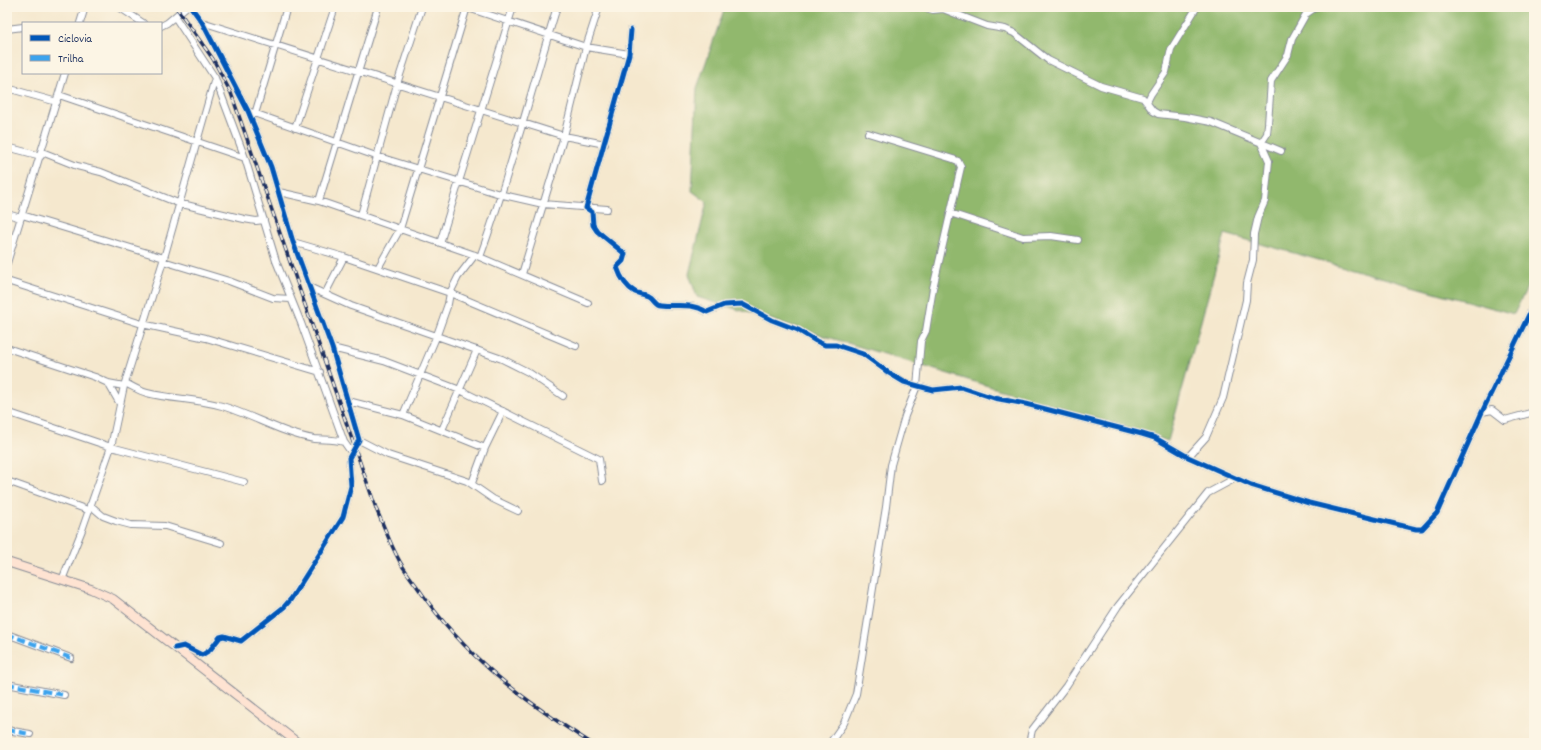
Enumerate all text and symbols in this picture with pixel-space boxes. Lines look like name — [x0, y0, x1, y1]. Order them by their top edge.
legend — [22, 22, 162, 74]
text: Ciclovia — [58, 31, 92, 48]
text: Trilha — [58, 51, 84, 68]

